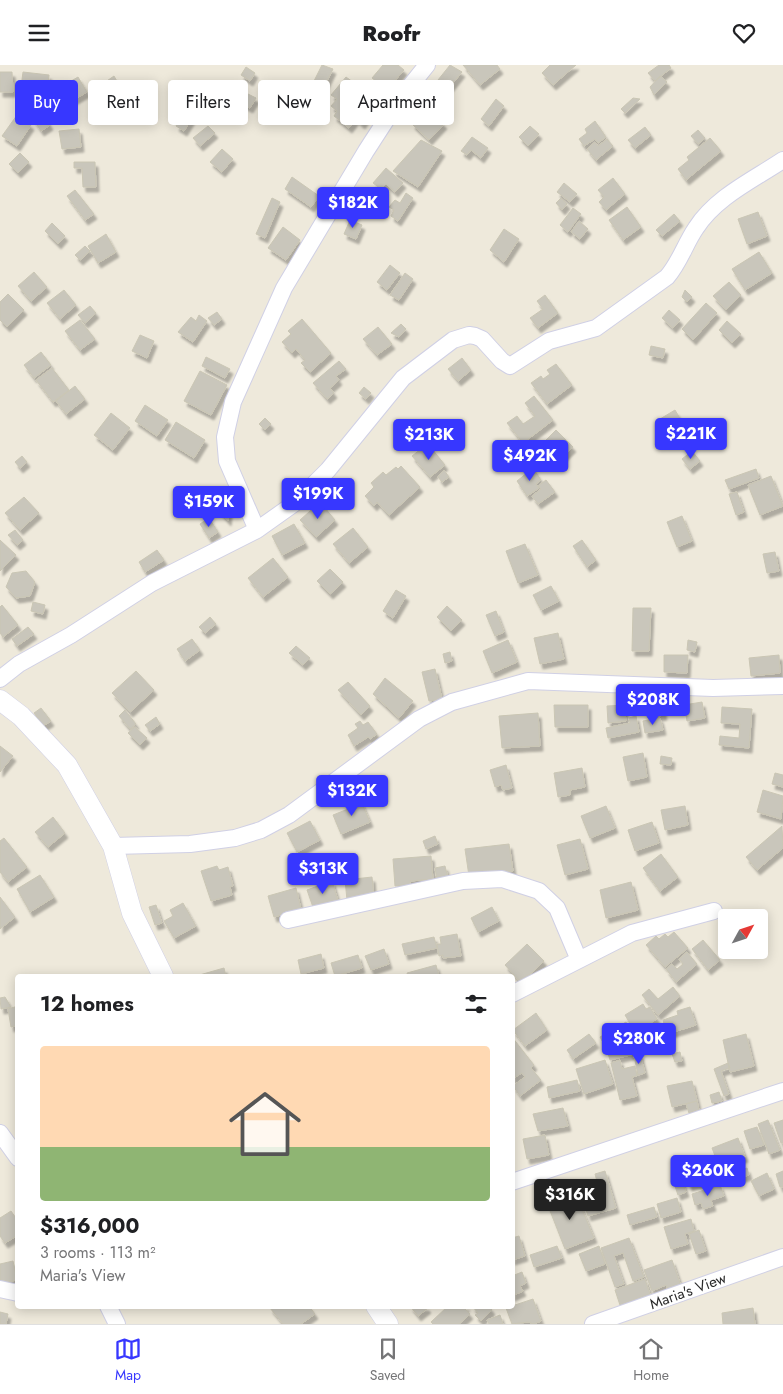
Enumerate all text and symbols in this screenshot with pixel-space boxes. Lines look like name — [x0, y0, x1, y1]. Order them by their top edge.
text: Roofr — [362, 17, 421, 49]
icon: menu — [25, 19, 53, 47]
icon: heart — [730, 19, 758, 47]
chip: Buy — [15, 80, 78, 125]
chip: Rent — [88, 80, 158, 125]
chip: Filters — [168, 80, 248, 125]
chip: New — [258, 80, 330, 125]
chip: Apartment — [340, 80, 454, 125]
pin: $182K — [318, 186, 388, 229]
text: $182K — [328, 191, 378, 214]
pin: $221K — [656, 417, 726, 460]
pin: $213K — [394, 419, 464, 461]
text: $221K — [666, 422, 716, 445]
text: $213K — [404, 423, 454, 446]
pin: $492K — [495, 439, 565, 482]
text: $492K — [503, 444, 557, 467]
pin: $199K — [283, 477, 353, 520]
text: $199K — [293, 482, 343, 505]
pin: $159K — [174, 485, 244, 528]
text: $159K — [184, 490, 234, 513]
pin: $208K — [618, 683, 688, 726]
text: $208K — [627, 688, 679, 711]
pin: $132K — [317, 775, 387, 817]
text: $132K — [327, 779, 377, 802]
pin: $313K — [288, 853, 358, 895]
text: $313K — [298, 857, 348, 880]
north arrow — [718, 909, 768, 959]
map controls — [718, 909, 768, 959]
text: 12 homes — [40, 989, 134, 1019]
icon: filters — [462, 990, 490, 1018]
pin: $280K — [604, 1023, 674, 1065]
text: $280K — [613, 1027, 665, 1050]
icon: home — [220, 1079, 310, 1169]
pin: $260K — [673, 1155, 743, 1197]
text: $260K — [682, 1159, 734, 1182]
pin: $316K — [535, 1179, 605, 1221]
text: $316K — [545, 1183, 595, 1206]
text: $316,000 — [40, 1211, 139, 1241]
text: 3 rooms · 113 m² — [40, 1241, 156, 1264]
text: Maria's View — [40, 1264, 125, 1287]
street label: Maria's View — [647, 1267, 730, 1315]
tab: Map — [114, 1335, 142, 1385]
tab: Saved — [370, 1335, 405, 1385]
tab: Home — [633, 1335, 669, 1385]

